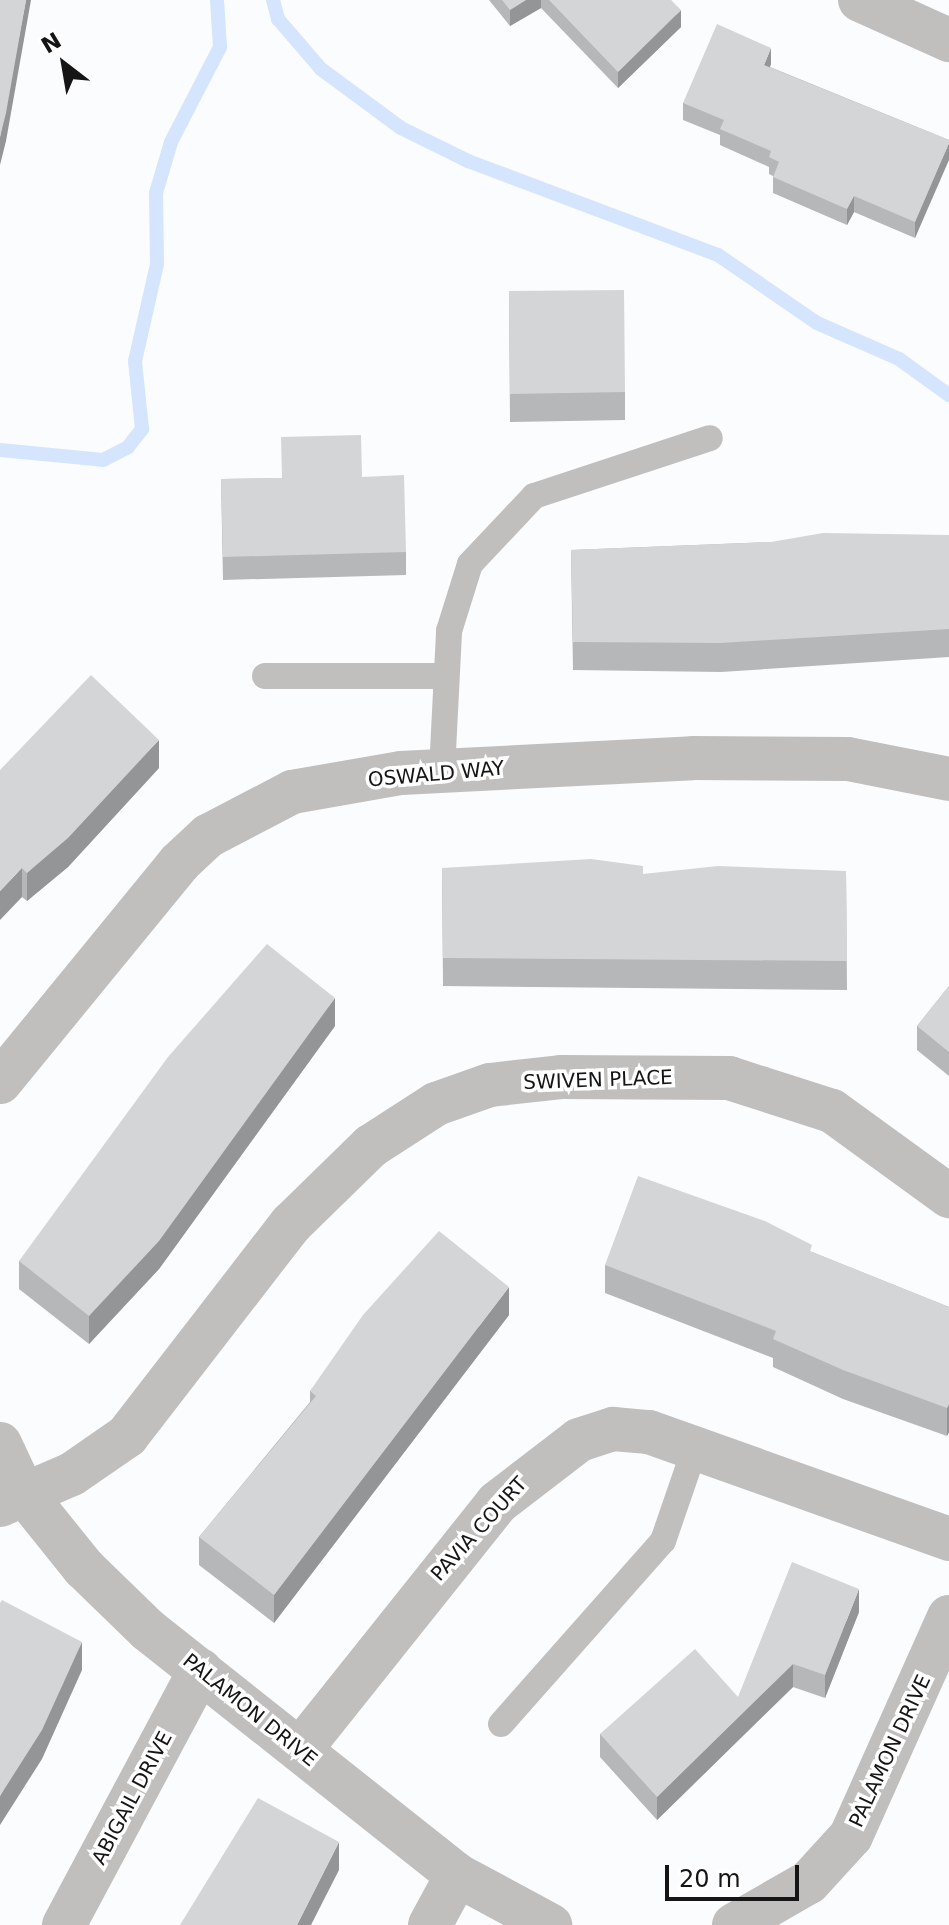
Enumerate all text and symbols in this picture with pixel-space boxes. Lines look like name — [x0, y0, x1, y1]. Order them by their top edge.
north arrow — [24, 24, 104, 104]
text: N — [37, 28, 66, 58]
street label: OSWALD WAY — [367, 756, 505, 792]
street label: SWIVEN PLACE — [523, 1065, 673, 1095]
street label: PAVIA COURT — [426, 1472, 532, 1586]
street label: PALAMON DRIVE — [178, 1649, 322, 1771]
street label: PALAMON DRIVE — [844, 1671, 936, 1831]
street label: ABIGAIL DRIVE — [87, 1727, 177, 1869]
scale bar — [669, 1849, 803, 1899]
text: 20 m — [679, 1865, 741, 1893]

